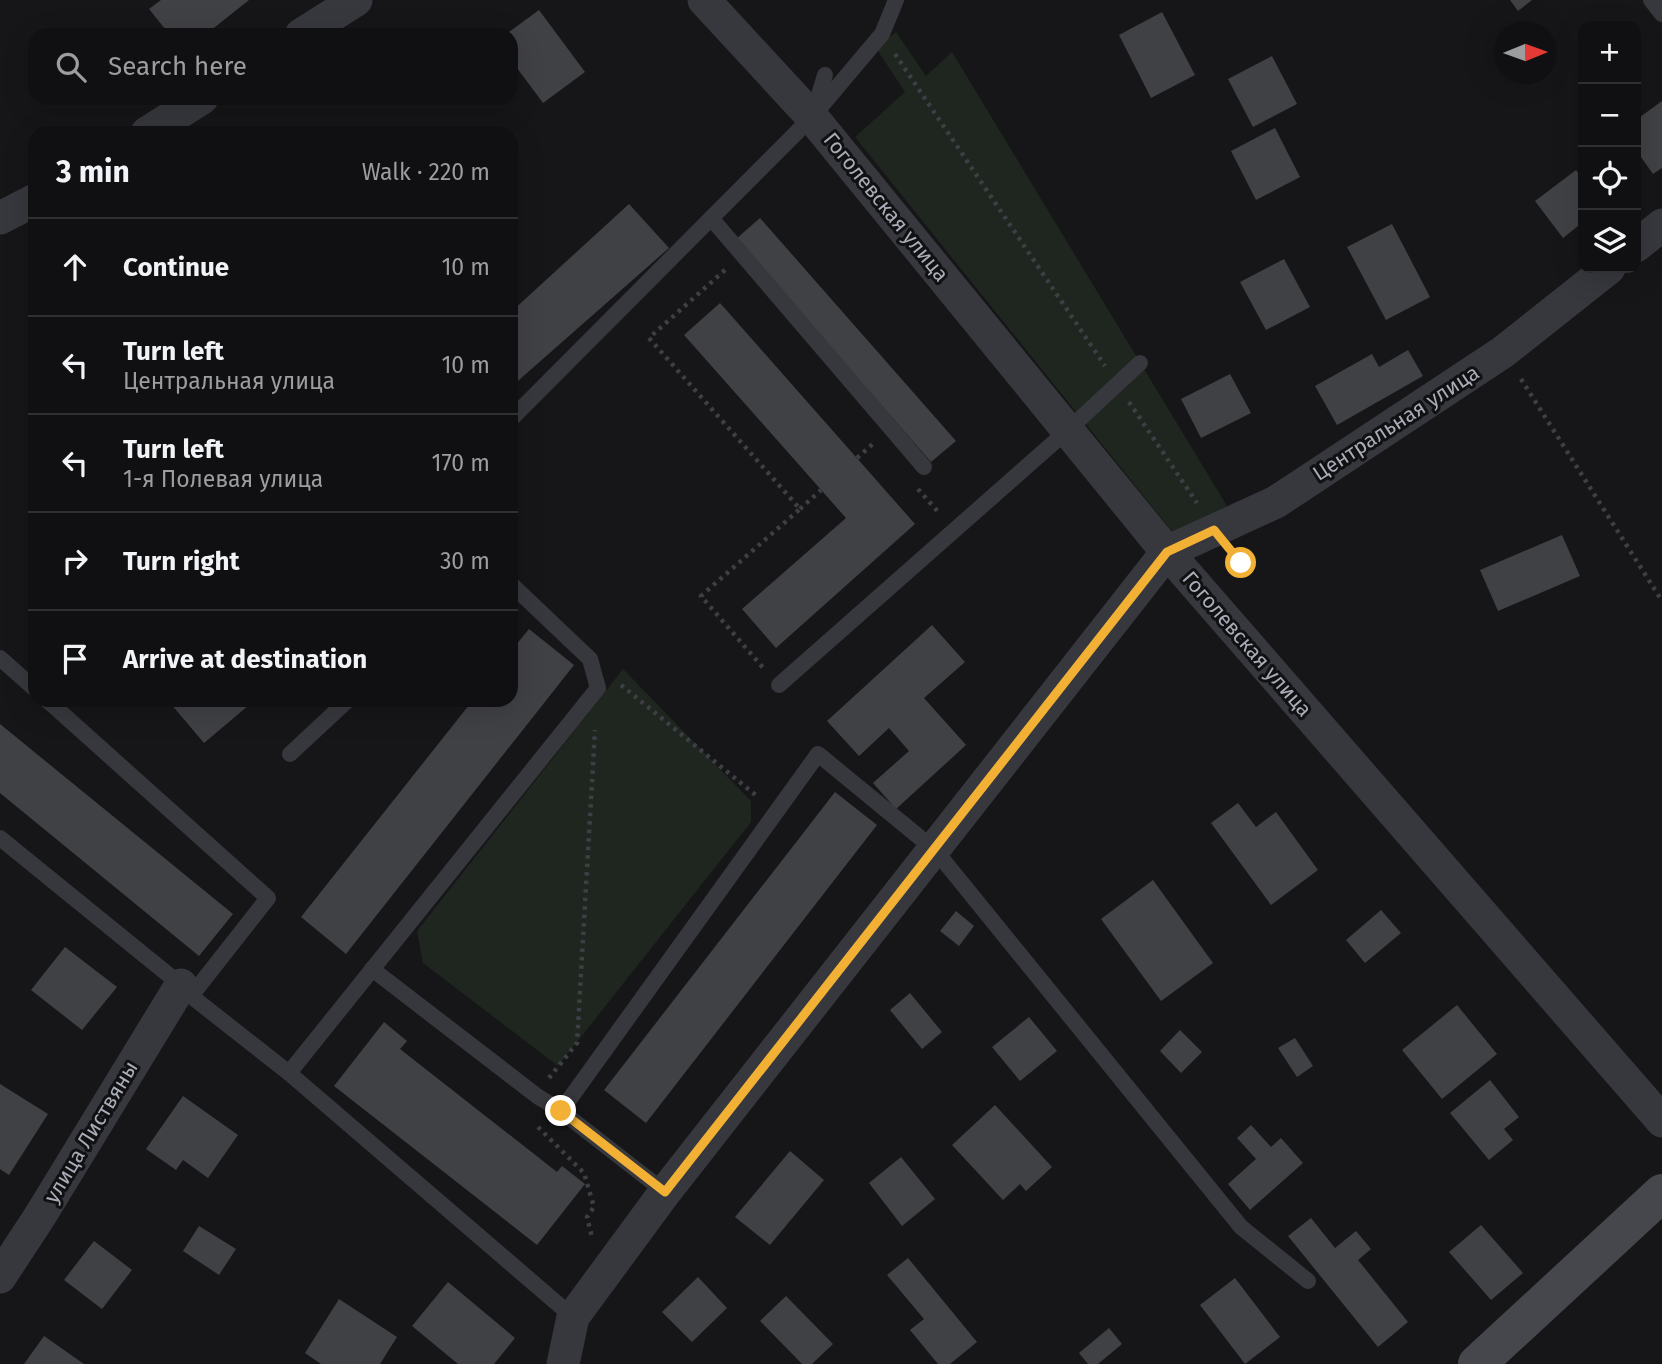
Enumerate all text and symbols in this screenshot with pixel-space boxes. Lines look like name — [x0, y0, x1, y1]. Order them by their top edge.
north arrow — [1494, 21, 1557, 84]
map controls — [1578, 21, 1641, 273]
button: + — [1578, 21, 1641, 84]
search box — [28, 28, 518, 105]
icon: search — [52, 48, 90, 86]
text: Search here — [108, 51, 247, 82]
button: − — [1578, 84, 1641, 147]
street label: Гоголевская улица — [818, 127, 954, 287]
button: locate — [1578, 147, 1641, 210]
text: 3 min — [56, 154, 130, 190]
text: Walk · 220 m — [362, 158, 490, 186]
button: layers — [1578, 210, 1641, 273]
icon: ahead — [56, 248, 94, 286]
text: Continue — [123, 252, 229, 283]
text: 10 m — [441, 253, 490, 281]
text: Turn left — [123, 336, 224, 367]
icon: left — [56, 346, 94, 384]
text: 10 m — [441, 351, 490, 379]
street label: Центральная улица — [1308, 359, 1484, 487]
text: Центральная улица — [123, 367, 335, 395]
text: Turn left — [123, 434, 224, 465]
icon: left — [56, 444, 94, 482]
text: 170 m — [431, 449, 490, 477]
text: 1-я Полевая улица — [123, 465, 323, 493]
icon: right — [56, 542, 94, 580]
text: Turn right — [123, 546, 240, 577]
text: 30 m — [440, 547, 490, 575]
route start — [1225, 547, 1256, 578]
street label: Гоголевская улица — [1177, 566, 1317, 722]
icon: arrive — [56, 640, 94, 678]
text: Arrive at destination — [123, 644, 367, 675]
street label: улица Листвяны — [38, 1056, 144, 1208]
route end — [545, 1095, 576, 1126]

